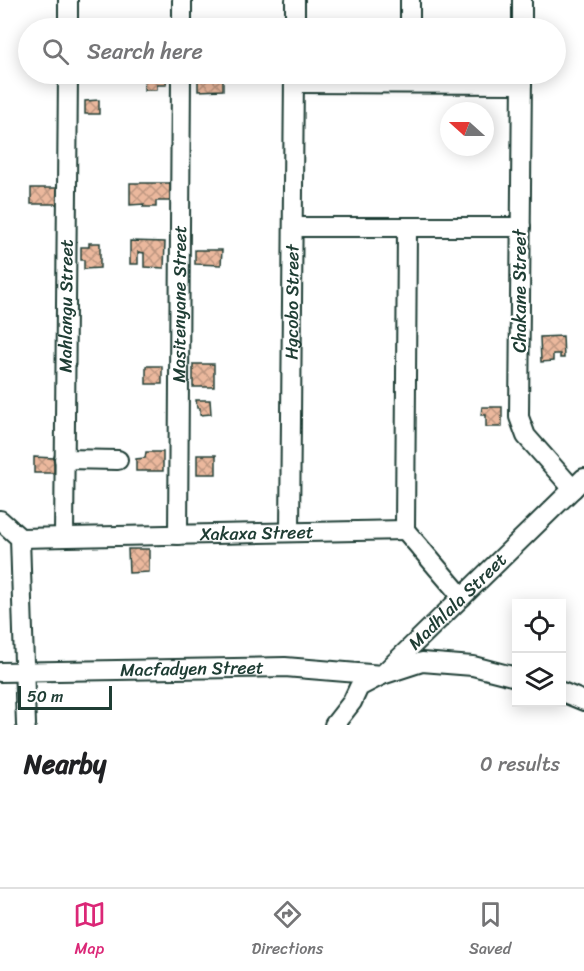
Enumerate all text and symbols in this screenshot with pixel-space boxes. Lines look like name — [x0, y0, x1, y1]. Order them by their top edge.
search box — [18, 18, 566, 84]
text: Search here — [87, 32, 203, 71]
icon: search — [39, 35, 72, 68]
north arrow — [440, 102, 494, 156]
street label: Masitenyane Street — [163, 225, 196, 383]
street label: Chakane Street — [504, 228, 536, 353]
street label: Mahlangu Street — [49, 239, 83, 373]
street label: Hgcobo Street — [276, 244, 309, 360]
street label: Xakaxa Street — [199, 516, 314, 550]
street label: Madhlala Street — [400, 545, 515, 658]
map controls — [512, 599, 566, 707]
button: locate — [512, 599, 566, 653]
street label: Macfadyen Street — [120, 651, 264, 686]
button: layers — [512, 653, 566, 707]
text: 50 m — [27, 682, 63, 711]
scale bar — [18, 683, 112, 710]
text: Nearby — [24, 741, 106, 787]
text: 0 results — [480, 747, 560, 782]
tab: Map — [73, 898, 106, 963]
tab: Directions — [252, 898, 323, 963]
tab: Saved — [469, 898, 511, 963]

